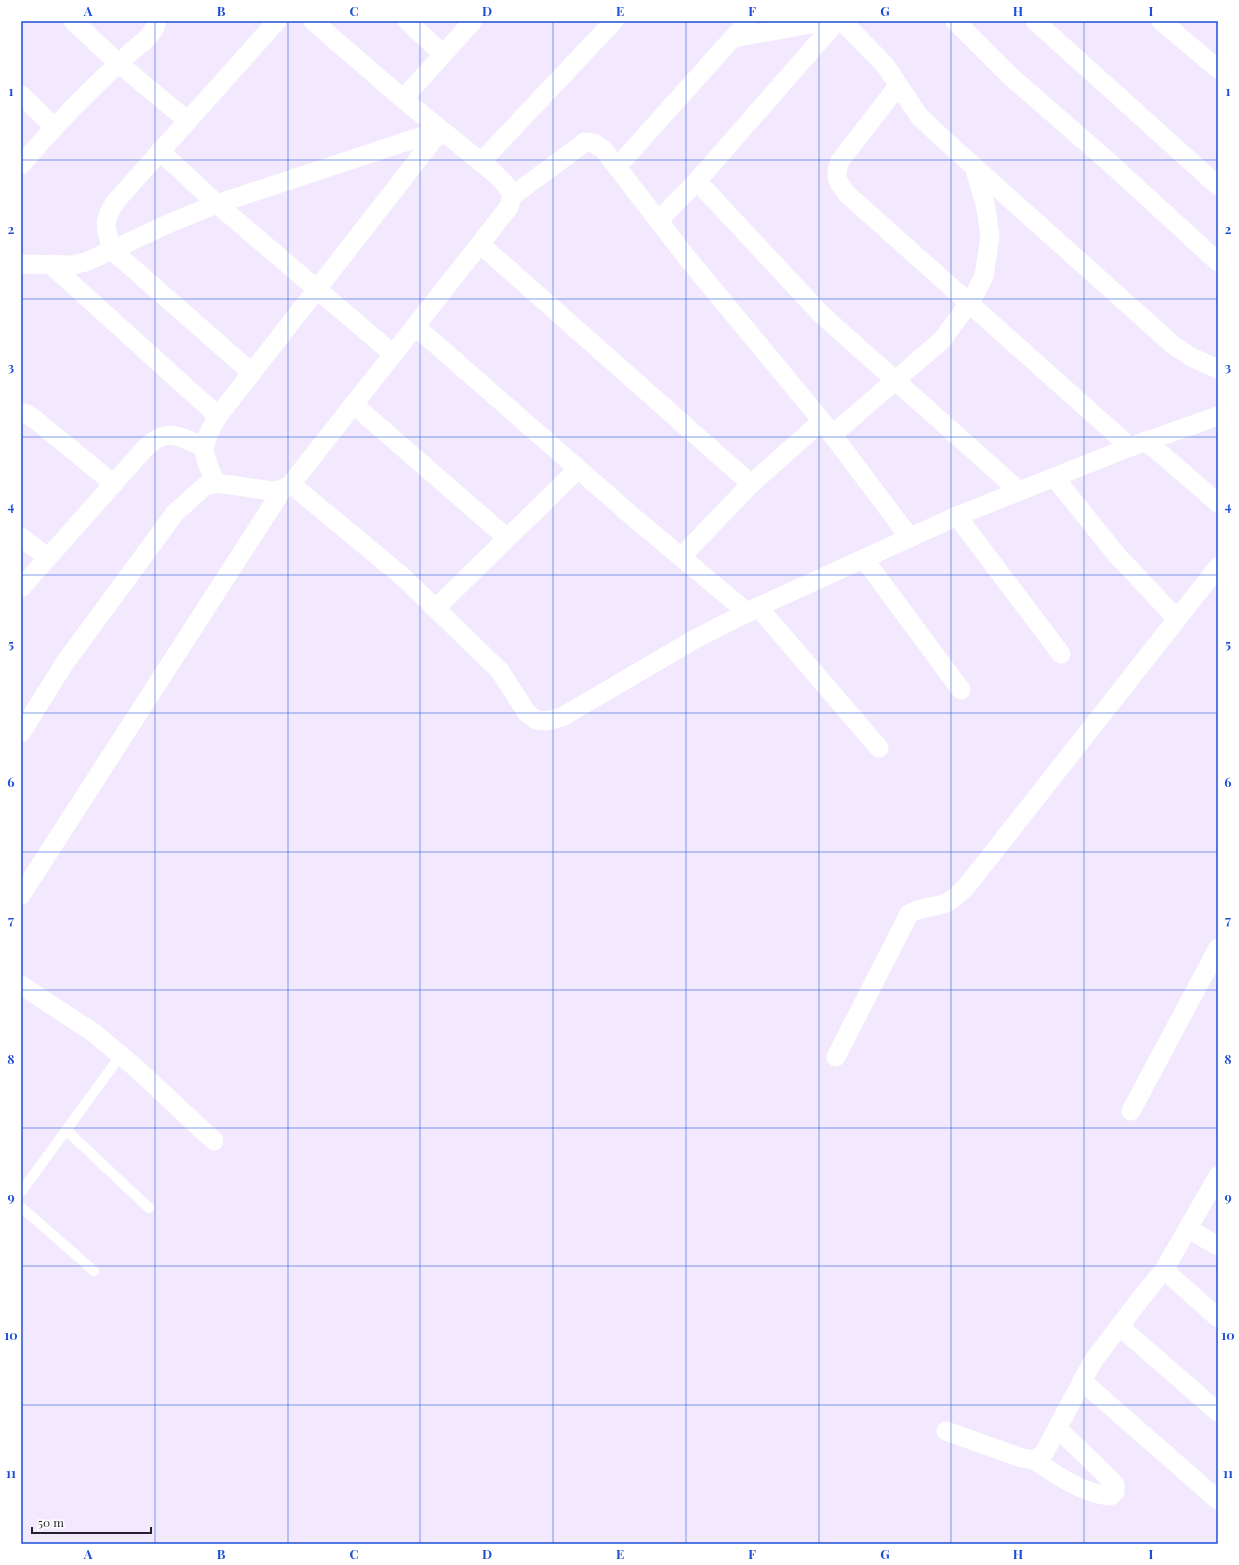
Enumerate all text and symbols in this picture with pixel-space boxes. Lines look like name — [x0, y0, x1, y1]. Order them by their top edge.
text: A — [83, 2, 93, 19]
text: B — [217, 2, 226, 19]
text: C — [349, 2, 359, 19]
text: D — [482, 2, 492, 19]
text: E — [616, 2, 624, 19]
text: F — [748, 2, 756, 19]
text: G — [880, 2, 890, 19]
text: H — [1013, 2, 1023, 19]
text: I — [1149, 2, 1154, 19]
text: 1 — [9, 82, 14, 99]
text: 1 — [1226, 82, 1231, 99]
text: 2 — [8, 220, 15, 237]
text: 2 — [1225, 220, 1232, 237]
text: 3 — [8, 358, 14, 375]
text: 3 — [1225, 358, 1231, 375]
text: 4 — [8, 497, 15, 514]
text: 4 — [1225, 497, 1232, 514]
text: 5 — [8, 635, 14, 652]
text: 5 — [1225, 635, 1231, 652]
text: 6 — [7, 773, 15, 790]
text: 6 — [1224, 773, 1232, 790]
text: 7 — [8, 911, 14, 928]
text: 7 — [1225, 911, 1231, 928]
text: 8 — [7, 1050, 15, 1067]
text: 8 — [1224, 1050, 1232, 1067]
text: 9 — [7, 1188, 15, 1205]
text: 9 — [1224, 1188, 1232, 1205]
text: 10 — [4, 1326, 18, 1343]
text: 10 — [1221, 1326, 1235, 1343]
text: 11 — [6, 1464, 16, 1481]
text: 11 — [1223, 1464, 1233, 1481]
scale bar — [32, 1509, 151, 1535]
text: 50 m — [38, 1514, 64, 1530]
text: A — [83, 1545, 93, 1562]
text: B — [217, 1545, 226, 1562]
text: C — [349, 1545, 359, 1562]
text: D — [482, 1545, 492, 1562]
text: E — [616, 1545, 624, 1562]
text: F — [748, 1545, 756, 1562]
text: G — [880, 1545, 890, 1562]
text: H — [1013, 1545, 1023, 1562]
text: I — [1149, 1545, 1154, 1562]

